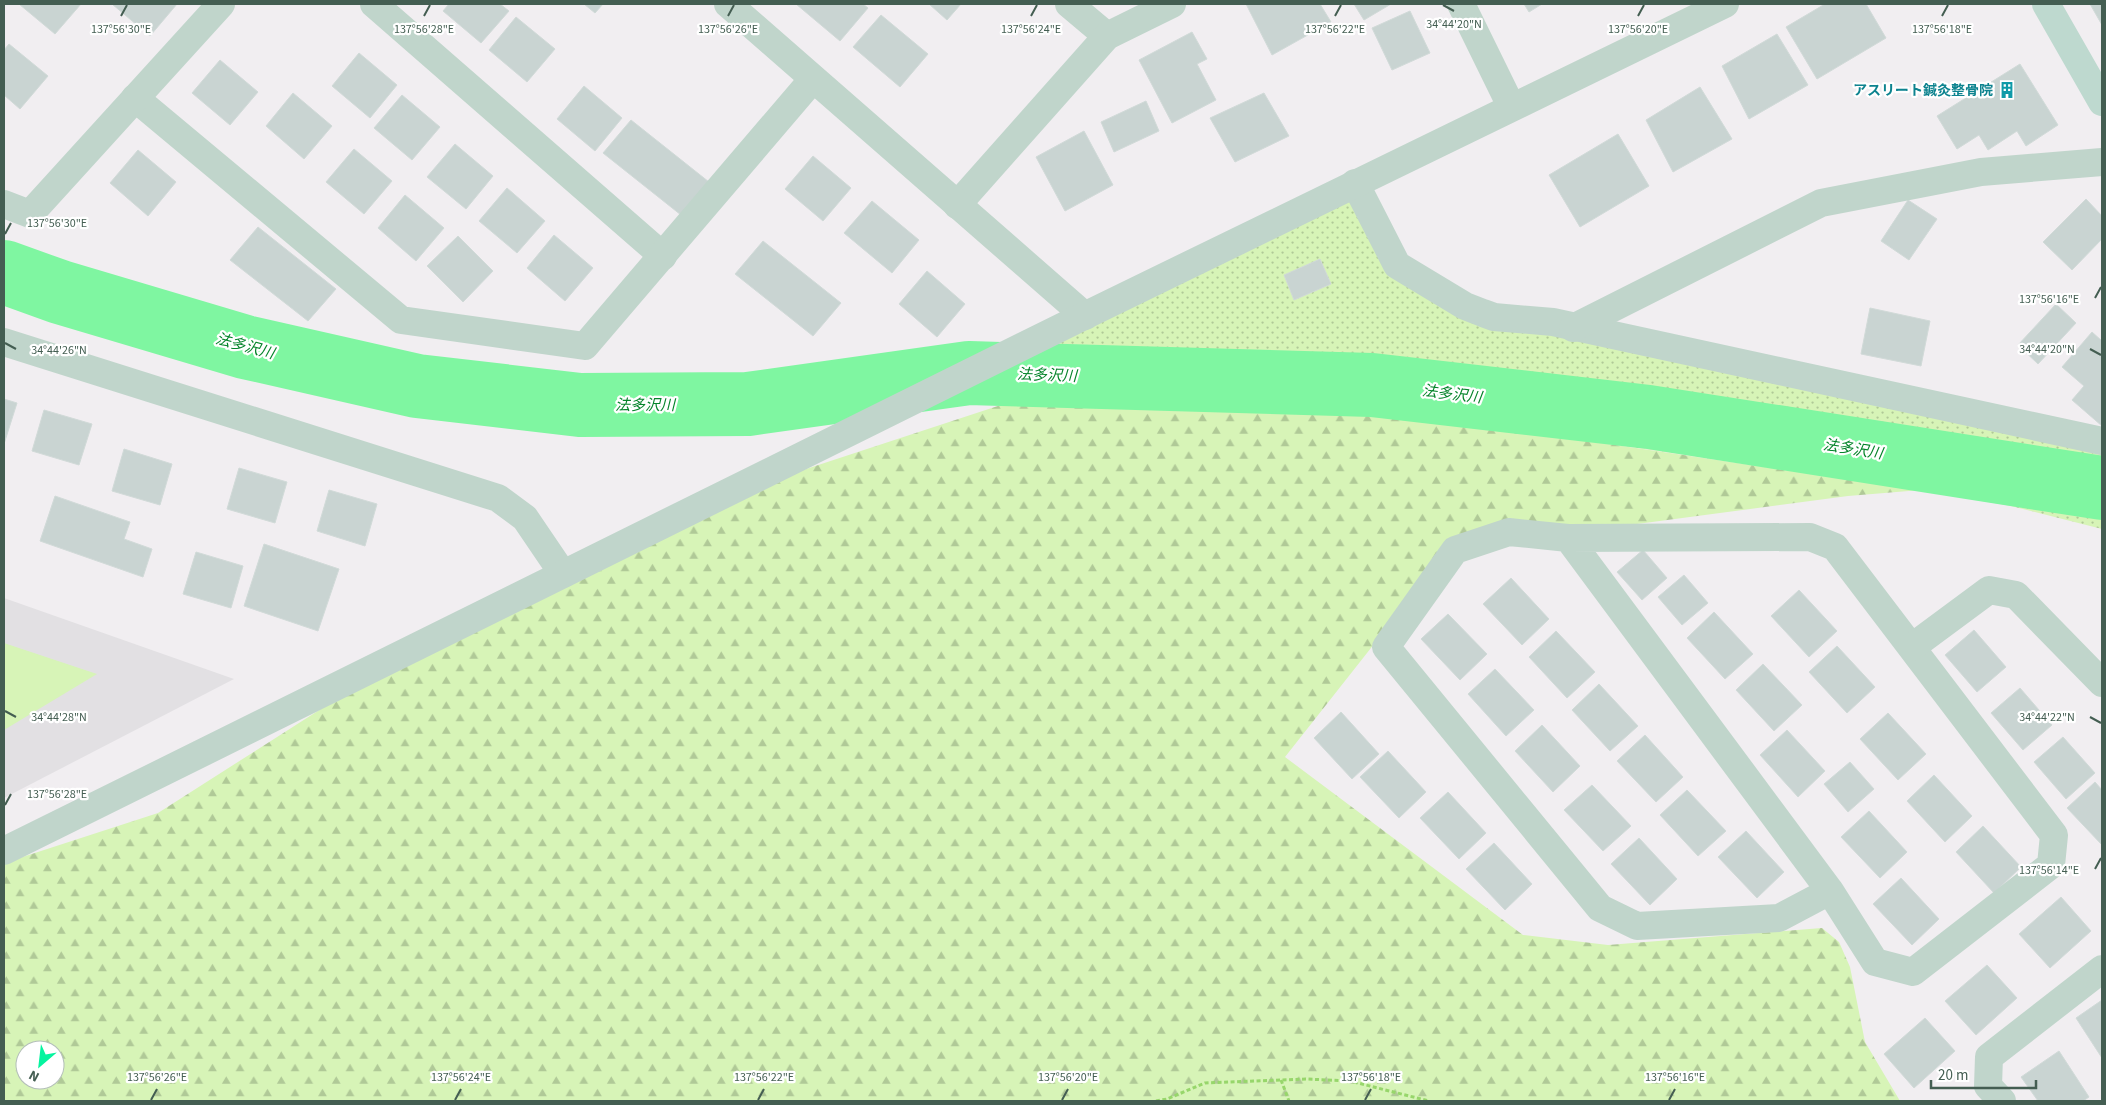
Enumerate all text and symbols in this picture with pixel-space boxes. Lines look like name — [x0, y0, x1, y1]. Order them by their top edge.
text: 34°44'20"N — [1426, 16, 1482, 33]
text: 137°56'30"E — [91, 21, 151, 38]
text: 137°56'28"E — [394, 21, 454, 38]
text: 137°56'26"E — [698, 21, 758, 38]
text: 137°56'24"E — [1001, 21, 1061, 38]
text: 137°56'22"E — [1305, 21, 1365, 38]
text: 137°56'20"E — [1608, 21, 1668, 38]
text: 137°56'18"E — [1912, 21, 1972, 38]
building icon: アスリート鍼灸整骨院 — [1997, 80, 2017, 100]
place label: アスリート鍼灸整骨院 — [1853, 81, 1993, 101]
text: 137°56'30"E — [27, 215, 87, 232]
text: 137°56'16"E — [2019, 291, 2079, 308]
water label: 法多沢川 — [213, 329, 278, 365]
text: 34°44'20"N — [2019, 341, 2075, 358]
text: 34°44'26"N — [31, 342, 87, 359]
water label: 法多沢川 — [1017, 364, 1079, 387]
water label: 法多沢川 — [1421, 380, 1485, 409]
water label: 法多沢川 — [615, 395, 677, 416]
water label: 法多沢川 — [1822, 434, 1886, 465]
text: 34°44'28"N — [31, 709, 87, 726]
text: 34°44'22"N — [2019, 709, 2075, 726]
text: 137°56'28"E — [27, 786, 87, 803]
text: 137°56'14"E — [2019, 862, 2079, 879]
north arrow — [15, 1040, 65, 1090]
scale bar — [1931, 1058, 2036, 1090]
text: N — [26, 1065, 43, 1087]
text: 20 m — [1938, 1065, 1968, 1086]
text: 137°56'26"E — [127, 1069, 187, 1086]
text: 137°56'24"E — [431, 1069, 491, 1086]
text: 137°56'22"E — [734, 1069, 794, 1086]
text: 137°56'20"E — [1038, 1069, 1098, 1086]
text: 137°56'18"E — [1341, 1069, 1401, 1086]
text: 137°56'16"E — [1645, 1069, 1705, 1086]

